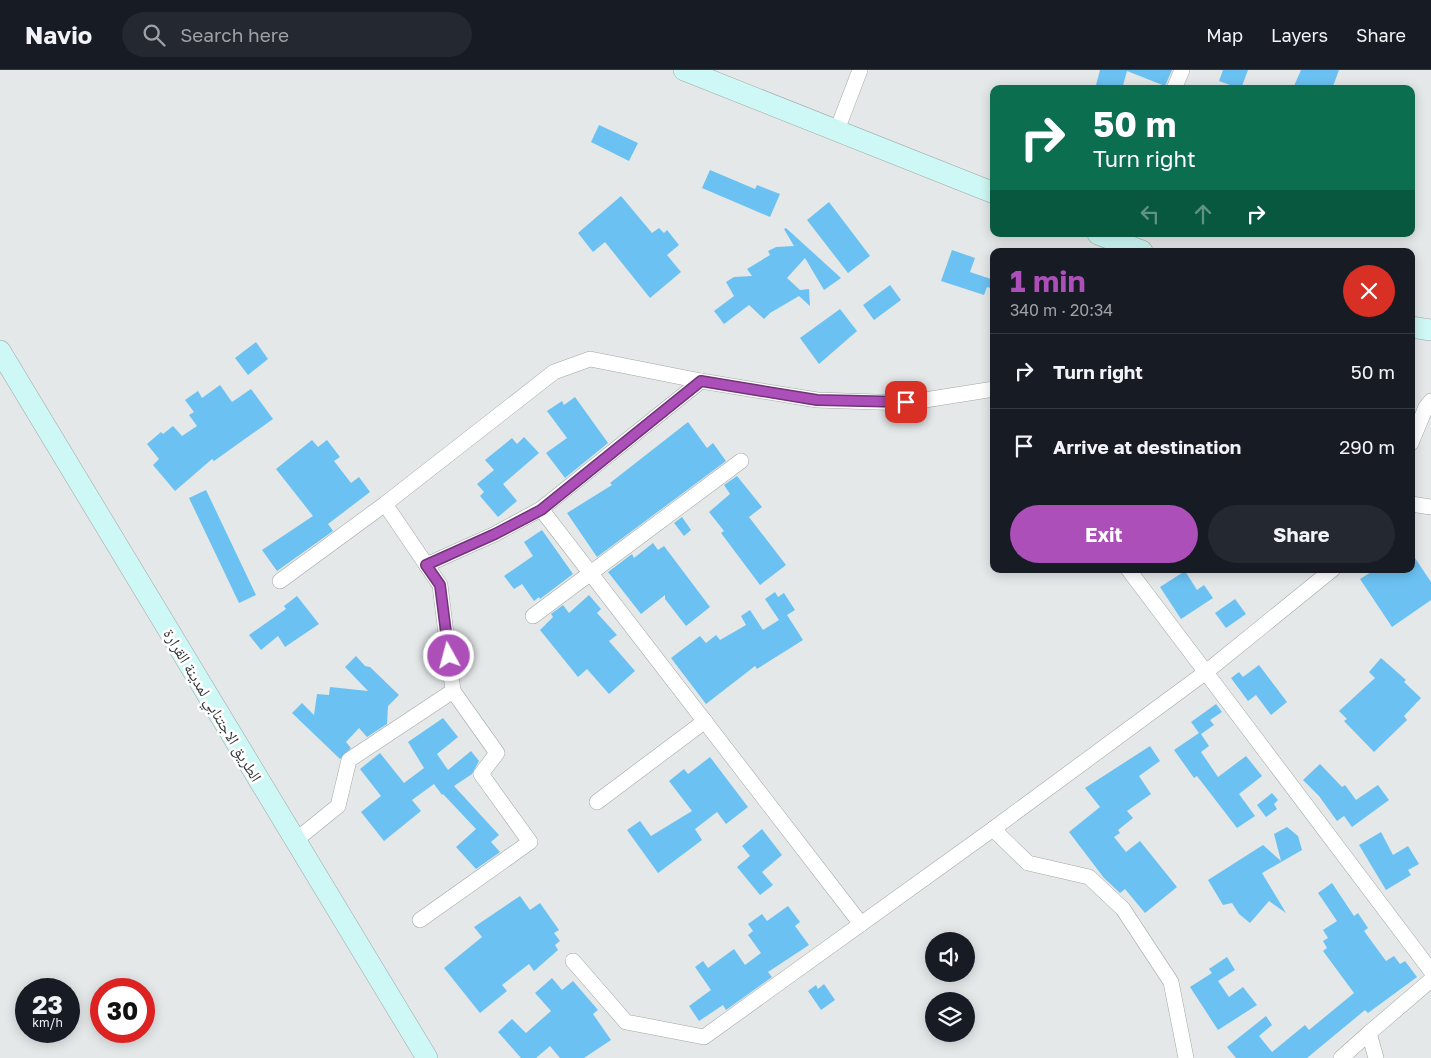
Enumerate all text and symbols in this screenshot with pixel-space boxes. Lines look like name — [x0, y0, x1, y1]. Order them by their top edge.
search box — [122, 12, 472, 57]
text: Navio — [25, 20, 92, 49]
icon: search — [140, 21, 168, 49]
text: Search here — [180, 23, 289, 46]
text: Map — [1206, 24, 1243, 46]
text: Layers — [1271, 24, 1328, 46]
text: Share — [1356, 24, 1406, 46]
text: 50 m — [1093, 103, 1176, 145]
icon: right — [1010, 105, 1075, 170]
text: Turn right — [1093, 145, 1196, 172]
icon: left — [1136, 200, 1164, 228]
icon: ahead — [1189, 200, 1217, 228]
icon: right — [1242, 200, 1270, 228]
text: 1 min — [1010, 263, 1086, 299]
button: close — [1343, 265, 1395, 317]
text: 340 m · 20:34 — [1010, 300, 1113, 320]
icon: right — [1010, 357, 1038, 385]
text: Turn right — [1053, 360, 1143, 383]
text: 50 m — [1351, 360, 1395, 383]
pin — [885, 381, 927, 423]
icon: arrive — [892, 388, 920, 416]
icon: arrive — [1010, 432, 1038, 460]
text: Arrive at destination — [1053, 435, 1241, 458]
text: 290 m — [1339, 435, 1395, 458]
button: Exit — [1010, 505, 1198, 563]
button: Share — [1208, 505, 1395, 563]
street label: الطريق الاجتنابي لمدينة القرارة — [157, 625, 267, 787]
position arrow — [422, 629, 474, 681]
map controls — [925, 932, 975, 1042]
button: sound — [925, 932, 975, 982]
speed limit sign: 30 — [90, 978, 155, 1043]
text: 23 — [32, 989, 63, 1020]
button: layers — [925, 992, 975, 1042]
text: km/h — [32, 1015, 63, 1030]

